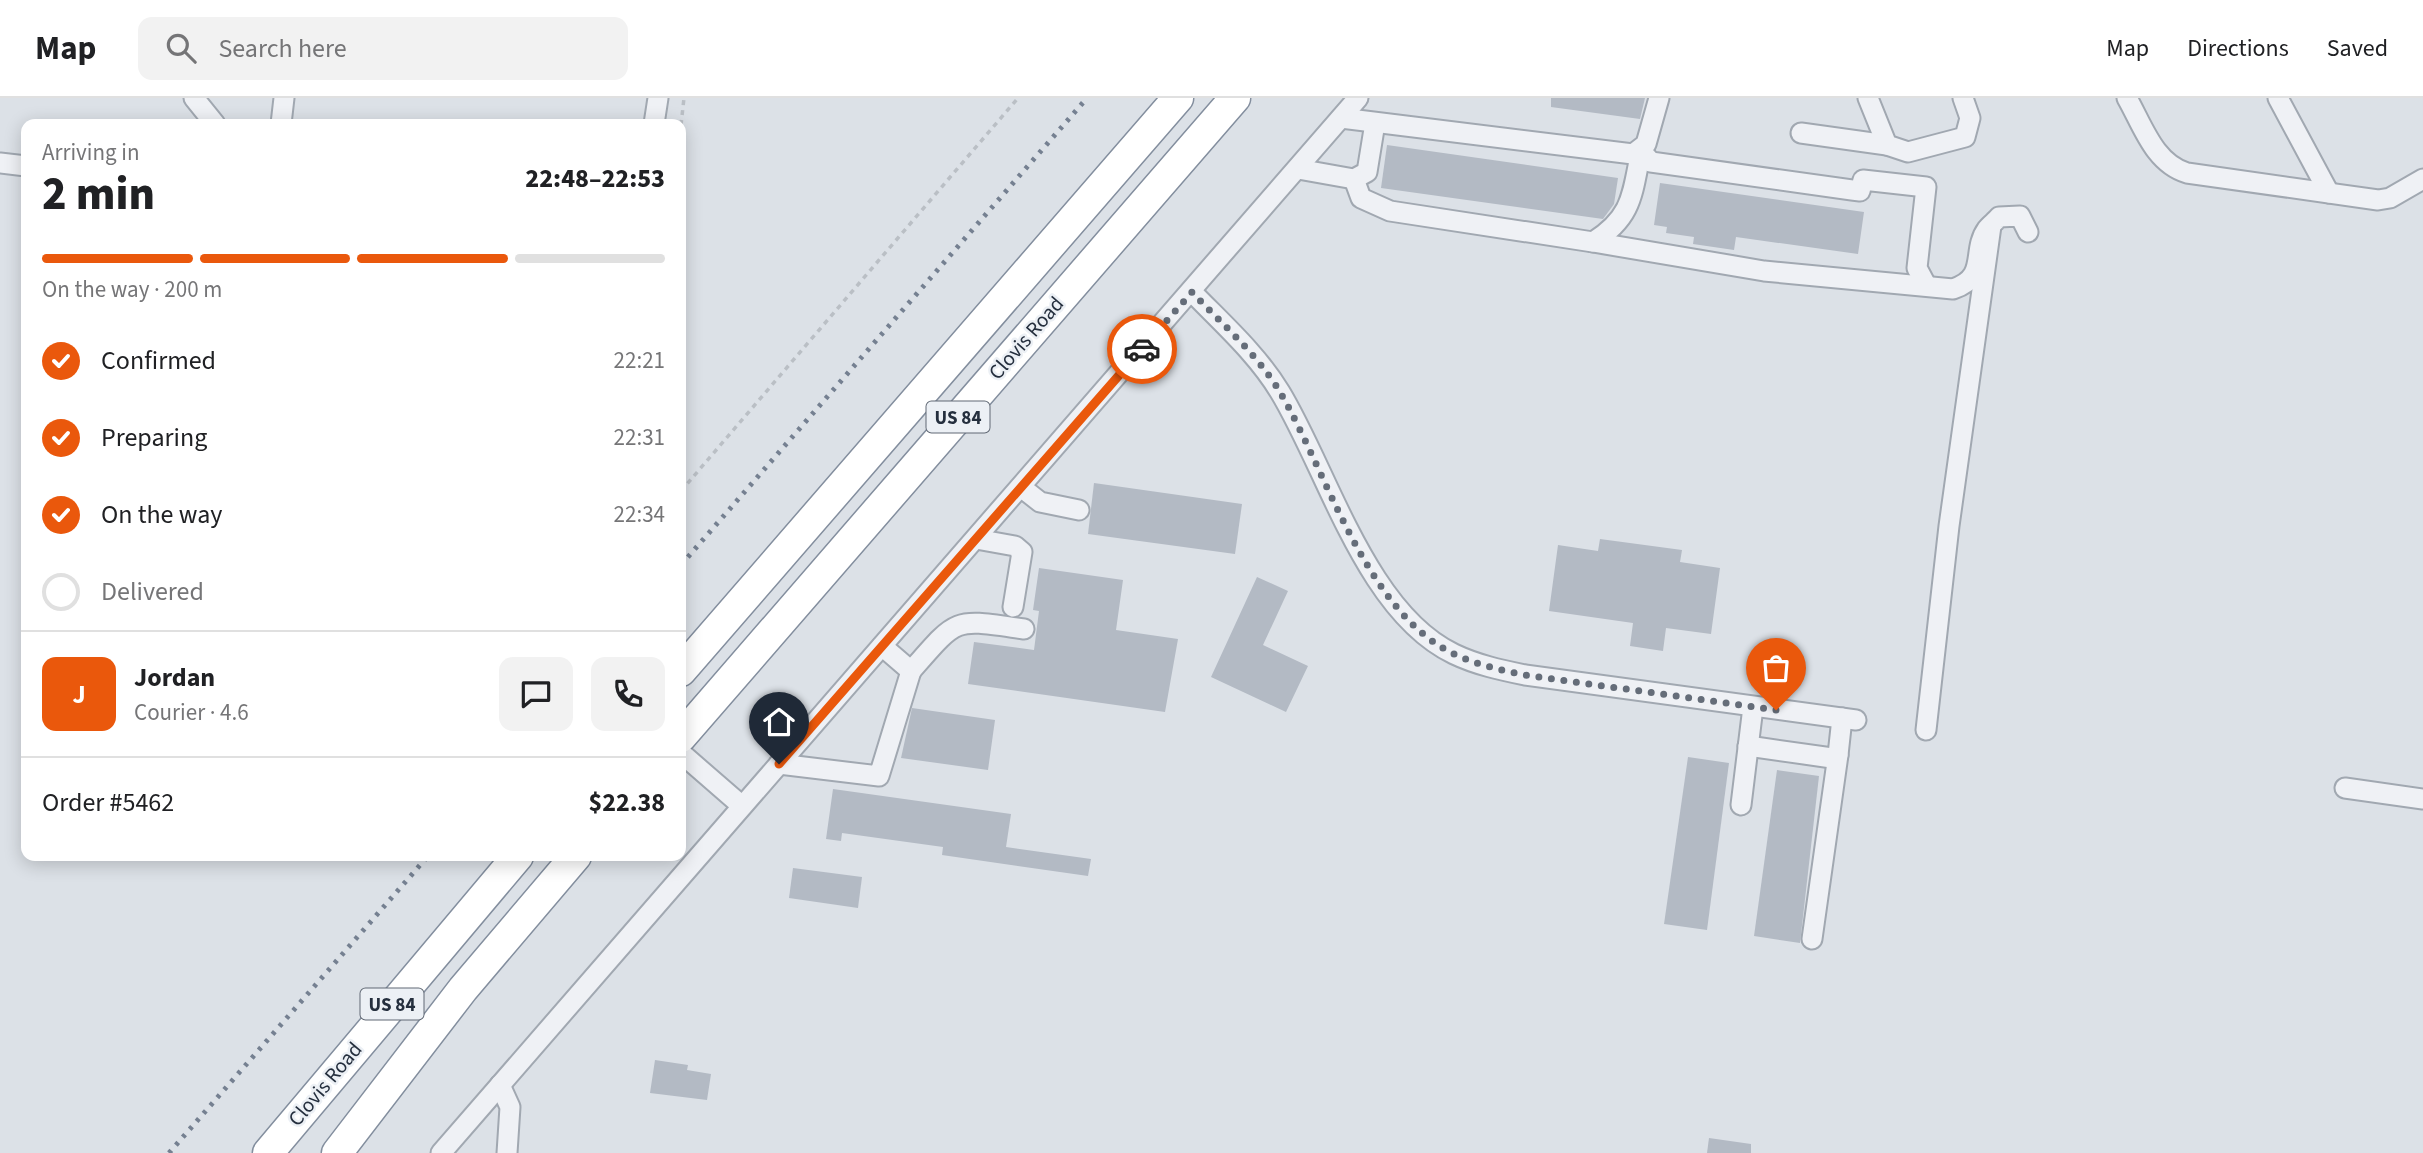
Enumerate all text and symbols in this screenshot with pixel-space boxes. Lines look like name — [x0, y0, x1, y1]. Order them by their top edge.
search box — [138, 17, 628, 80]
text: Map — [35, 25, 96, 72]
icon: search — [162, 29, 200, 67]
text: Search here — [218, 30, 347, 67]
text: Map — [2106, 31, 2149, 66]
text: Directions — [2187, 31, 2289, 66]
text: Saved — [2327, 31, 2388, 66]
text: Arriving in — [42, 136, 140, 169]
text: 22:48–22:53 — [525, 160, 665, 197]
text: 2 min — [42, 162, 155, 227]
text: On the way · 200 m — [42, 273, 222, 306]
street label: Clovis Road — [981, 290, 1071, 386]
courier — [1107, 314, 1177, 384]
icon: car — [1123, 330, 1161, 368]
icon: check — [42, 342, 80, 380]
text: Confirmed — [101, 342, 216, 379]
text: 22:21 — [614, 344, 665, 377]
road number: US 84 — [926, 402, 990, 432]
icon: check — [42, 419, 80, 457]
text: Preparing — [101, 419, 207, 456]
text: 22:31 — [614, 421, 665, 454]
icon: check — [42, 496, 80, 534]
text: On the way — [101, 496, 222, 533]
text: 22:34 — [614, 498, 665, 531]
text: Delivered — [101, 573, 204, 610]
pin — [1746, 638, 1806, 710]
icon: bag — [1757, 649, 1795, 687]
button: chat — [499, 657, 573, 731]
button: phone — [591, 657, 665, 731]
text: Jordan — [134, 659, 215, 696]
text: J — [72, 676, 86, 713]
pin — [749, 692, 809, 764]
text: Courier · 4.6 — [134, 696, 249, 729]
icon: home — [760, 703, 798, 741]
text: Order #5462 — [42, 784, 174, 821]
text: $22.38 — [589, 784, 665, 821]
road number: US 84 — [360, 988, 424, 1020]
street label: Clovis Road — [281, 1035, 369, 1133]

